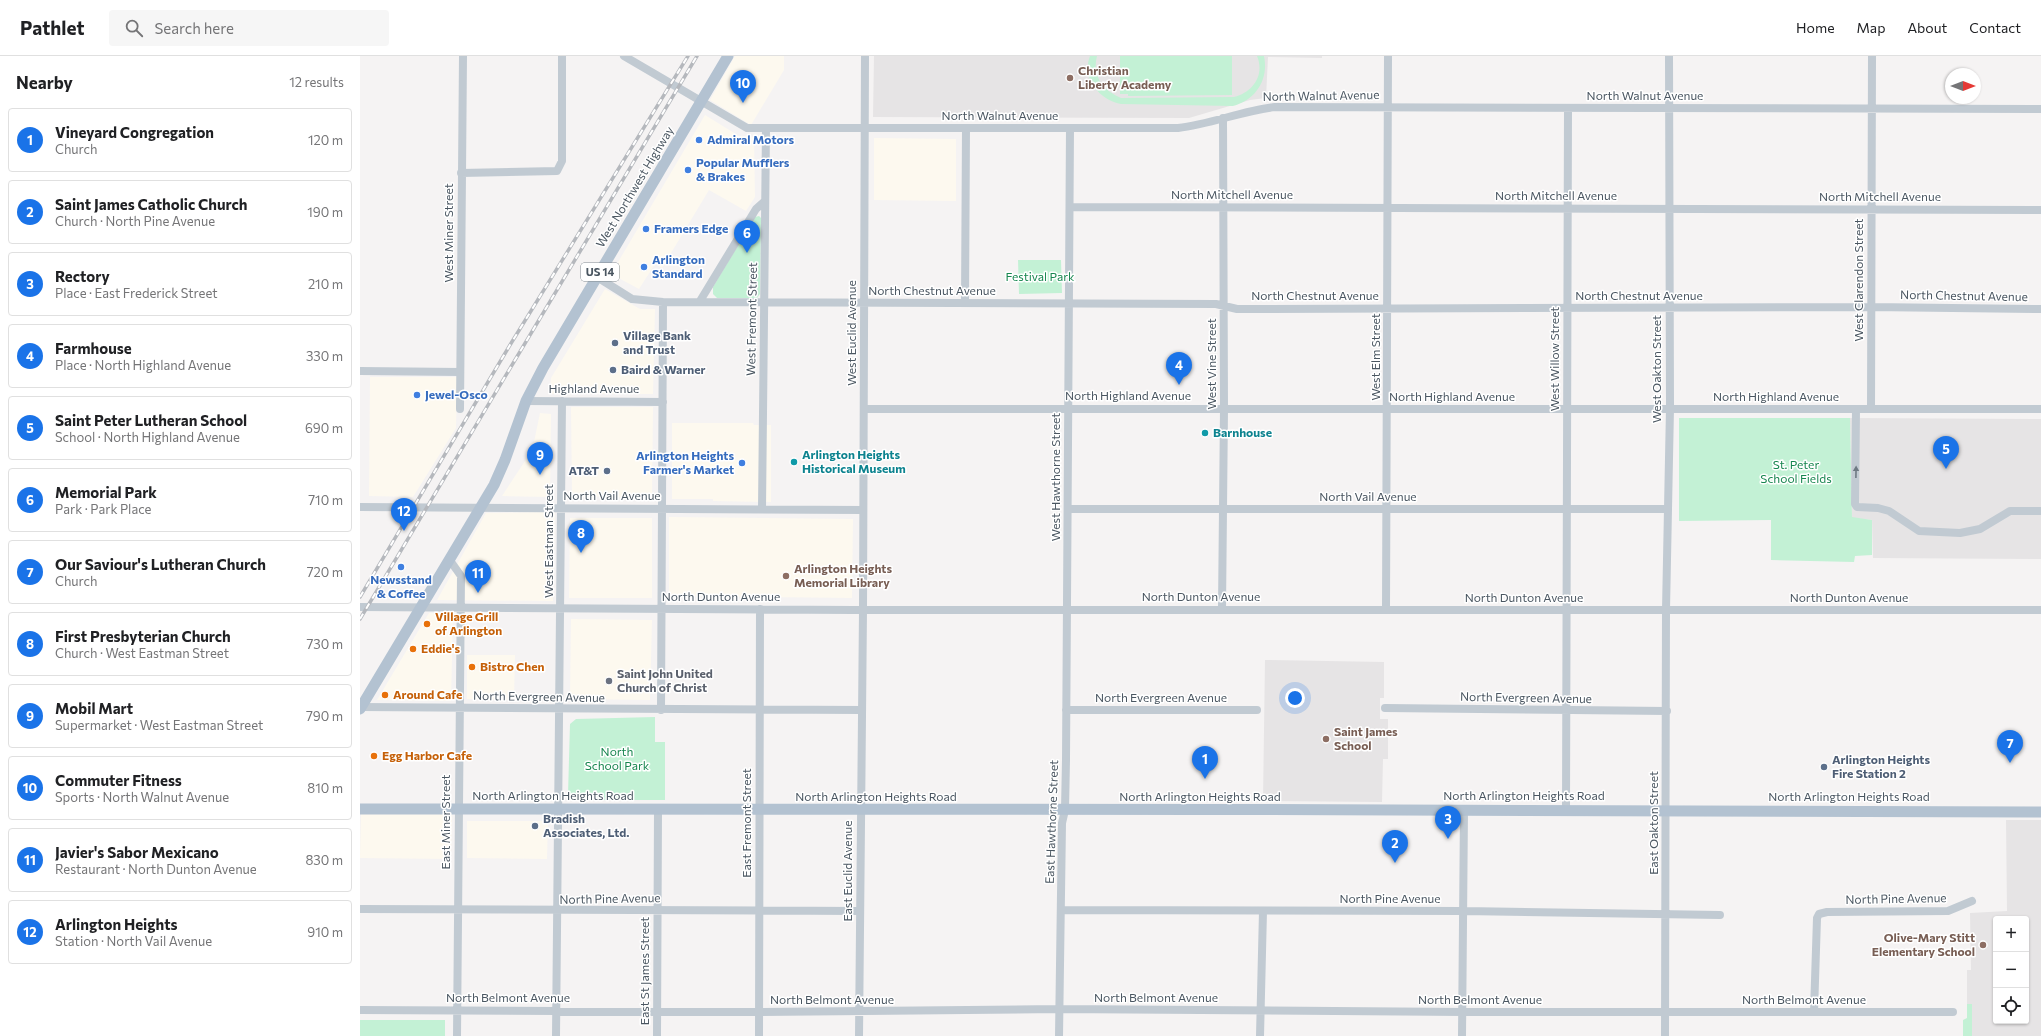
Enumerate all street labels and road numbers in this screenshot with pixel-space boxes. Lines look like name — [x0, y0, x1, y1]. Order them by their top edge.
street label: North Walnut Avenue — [1262, 87, 1380, 103]
street label: North Walnut Avenue — [1587, 88, 1703, 102]
street label: North Walnut Avenue — [942, 108, 1058, 122]
street label: West Northwest Highway — [592, 123, 676, 249]
street label: West Miner Street — [441, 183, 455, 283]
street label: North Mitchell Avenue — [1171, 187, 1293, 201]
street label: North Mitchell Avenue — [1495, 188, 1617, 202]
street label: North Mitchell Avenue — [1819, 189, 1941, 203]
street label: West Clarendon Street — [1851, 218, 1865, 341]
street label: West Fremont Street — [743, 262, 759, 376]
road number: US 14 — [581, 263, 619, 281]
street label: West Euclid Avenue — [844, 280, 858, 386]
street label: North Chestnut Avenue — [868, 283, 996, 297]
street label: North Chestnut Avenue — [1900, 287, 2028, 303]
street label: North Chestnut Avenue — [1251, 288, 1379, 302]
street label: North Chestnut Avenue — [1575, 288, 1703, 302]
street label: West Willow Street — [1547, 307, 1561, 411]
street label: West Elm Street — [1368, 313, 1382, 401]
street label: West Oakton Street — [1649, 315, 1663, 423]
street label: West Vine Street — [1204, 318, 1218, 410]
street label: Highland Avenue — [549, 381, 639, 395]
street label: North Highland Avenue — [1065, 388, 1191, 402]
street label: North Highland Avenue — [1389, 389, 1515, 403]
street label: North Highland Avenue — [1713, 389, 1839, 403]
street label: West Hawthorne Street — [1048, 413, 1062, 541]
street label: West Eastman Street — [541, 484, 555, 598]
street label: North Vail Avenue — [563, 488, 661, 502]
street label: North Vail Avenue — [1319, 489, 1417, 503]
street label: North Dunton Avenue — [662, 589, 780, 603]
street label: North Dunton Avenue — [1142, 589, 1260, 603]
street label: North Dunton Avenue — [1465, 590, 1583, 604]
street label: North Dunton Avenue — [1790, 590, 1908, 604]
street label: North Evergreen Avenue — [473, 688, 605, 704]
street label: North Evergreen Avenue — [1460, 689, 1592, 705]
street label: North Evergreen Avenue — [1095, 690, 1227, 704]
street label: East Hawthorne Street — [1042, 760, 1060, 884]
street label: East Fremont Street — [739, 768, 753, 878]
street label: East Oakton Street — [1646, 771, 1660, 875]
street label: East Miner Street — [438, 775, 452, 869]
street label: North Arlington Heights Road — [472, 788, 634, 802]
street label: North Arlington Heights Road — [1443, 788, 1605, 802]
street label: North Arlington Heights Road — [795, 789, 957, 803]
street label: North Arlington Heights Road — [1119, 789, 1281, 803]
street label: North Arlington Heights Road — [1768, 789, 1930, 803]
street label: East Euclid Avenue — [840, 820, 854, 922]
street label: North Pine Avenue — [559, 890, 661, 906]
street label: North Pine Avenue — [1845, 890, 1947, 906]
street label: North Pine Avenue — [1339, 891, 1441, 905]
street label: East St James Street — [637, 917, 652, 1025]
street label: North Belmont Avenue — [446, 990, 570, 1004]
street label: North Belmont Avenue — [1094, 990, 1218, 1004]
street label: North Belmont Avenue — [770, 992, 894, 1006]
street label: North Belmont Avenue — [1418, 992, 1542, 1006]
street label: North Belmont Avenue — [1742, 992, 1866, 1006]

